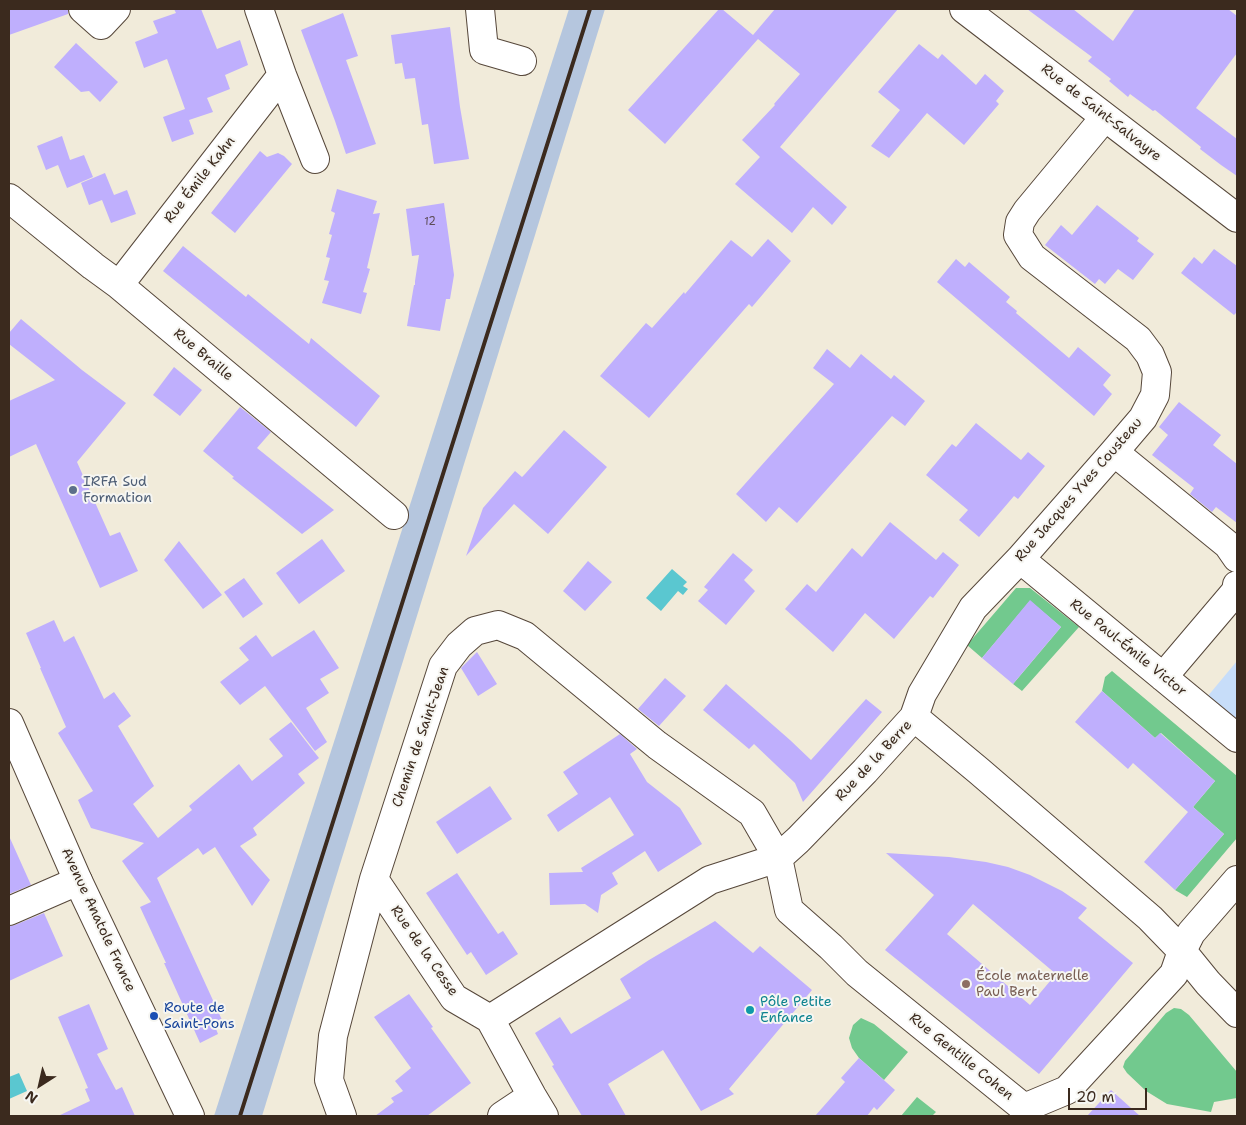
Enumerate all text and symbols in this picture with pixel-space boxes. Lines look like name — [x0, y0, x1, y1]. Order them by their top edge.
street label: Rue de Saint-Salvayre — [1038, 61, 1164, 165]
street label: Rue Émile Kahn — [161, 133, 239, 227]
house number: 12 — [424, 215, 436, 229]
street label: Rue Braille — [170, 325, 236, 385]
street label: Rue Jacques Yves Cousteau — [1012, 415, 1146, 565]
place label: IRFA Sud Formation — [83, 474, 152, 507]
marker: IRFA Sud Formation — [67, 484, 79, 496]
street label: Rue Paul-Émile Victor — [1066, 596, 1190, 700]
street label: Chemin de Saint-Jean — [389, 664, 453, 810]
street label: Rue de la Berre — [832, 717, 916, 805]
street label: Avenue Anatole France — [57, 845, 139, 995]
street label: Rue de la Cesse — [387, 903, 461, 999]
place label: École maternelle Paul Bert — [976, 968, 1089, 1000]
marker: École maternelle Paul Bert — [960, 978, 972, 990]
place label: Pôle Petite Enfance — [760, 994, 832, 1026]
place label: Route de Saint-Pons — [164, 1000, 235, 1032]
marker: Pôle Petite Enfance — [744, 1004, 756, 1016]
marker: Route de Saint-Pons — [148, 1010, 160, 1022]
street label: Rue Gentille Cohen — [906, 1010, 1016, 1104]
north arrow — [15, 1060, 65, 1110]
scale bar — [1071, 1078, 1150, 1110]
text: N — [22, 1087, 41, 1108]
text: 20 m — [1076, 1087, 1115, 1107]

